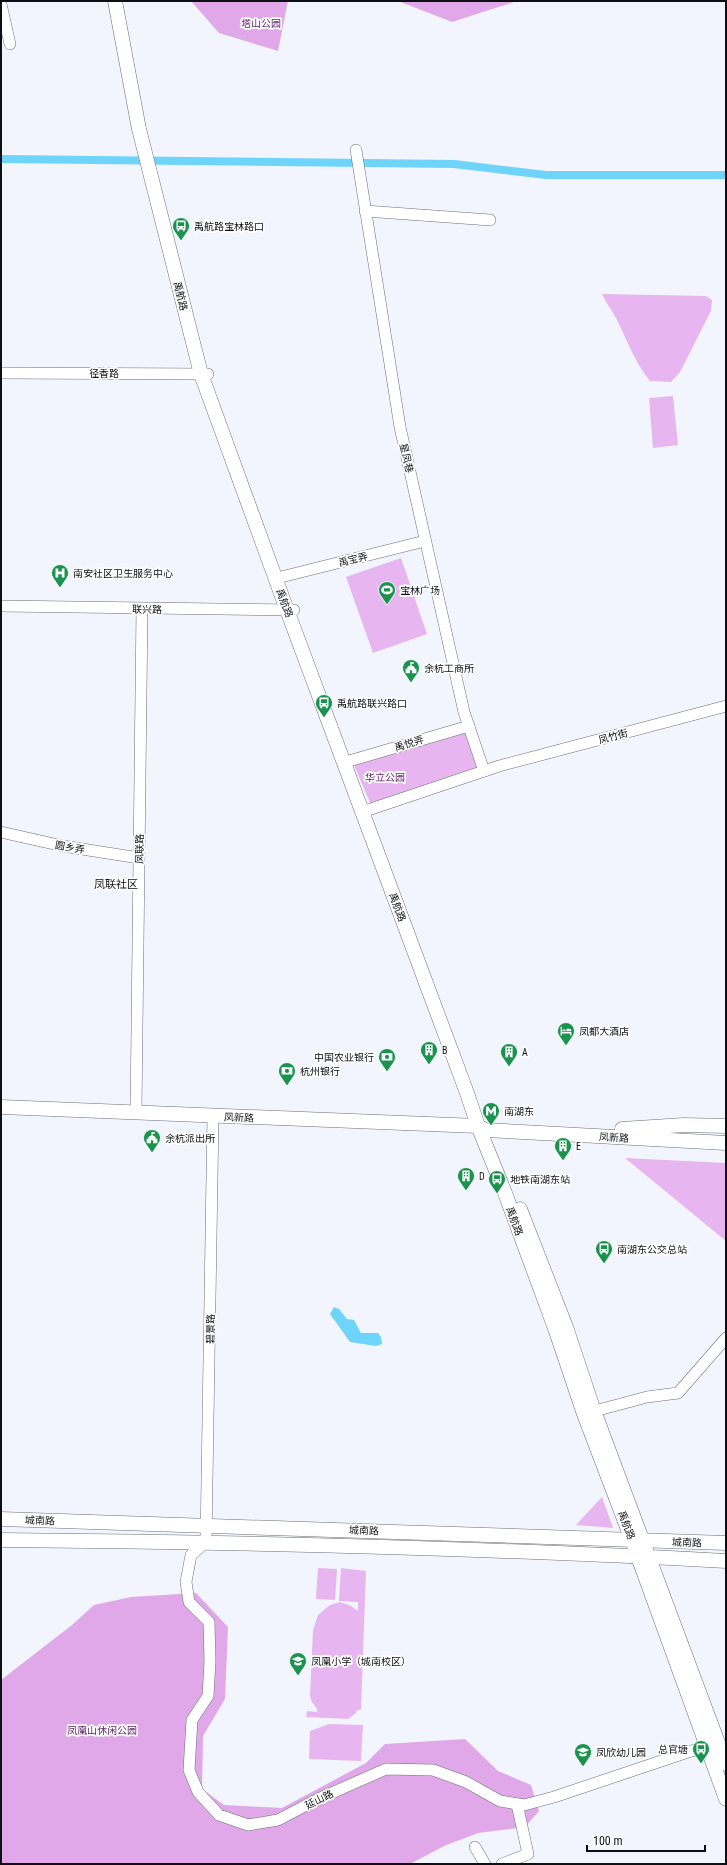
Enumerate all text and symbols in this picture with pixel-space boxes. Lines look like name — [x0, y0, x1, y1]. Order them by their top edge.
park label: 塔山公园 — [241, 18, 281, 29]
bus stop icon: 禹航路宝林路口 — [171, 216, 191, 241]
place label: 禹航路宝林路口 — [194, 221, 264, 232]
street label: 禹航路 — [172, 280, 189, 312]
street label: 径香路 — [89, 368, 119, 379]
street label: 星凤巷 — [398, 442, 415, 474]
street label: 禹宝弄 — [337, 551, 369, 568]
hospital icon: 南安社区卫生服务中心 — [50, 563, 70, 588]
place label: 南安社区卫生服务中心 — [73, 568, 173, 579]
sports icon: 宝林广场 — [377, 580, 397, 605]
place label: 宝林广场 — [400, 585, 440, 596]
street label: 禹航路 — [274, 587, 295, 619]
street label: 联兴路 — [132, 604, 162, 615]
public building icon: 余杭工商所 — [401, 658, 421, 683]
place label: 余杭工商所 — [424, 663, 474, 674]
bus stop icon: 禹航路联兴路口 — [314, 693, 334, 718]
place label: 禹航路联兴路口 — [337, 698, 407, 709]
street label: 凤竹街 — [597, 727, 629, 746]
street label: 禹悦弄 — [393, 734, 425, 753]
park label: 华立公园 — [365, 772, 405, 783]
street label: 凤联路 — [134, 834, 145, 864]
street label: 圆乡弄 — [54, 839, 86, 856]
district label: 凤联社区 — [94, 878, 138, 891]
street label: 禹航路 — [387, 891, 408, 923]
hotel icon: 凤都大酒店 — [556, 1021, 576, 1046]
place label: 凤都大酒店 — [579, 1026, 629, 1037]
building icon: B — [419, 1040, 439, 1065]
building icon: A — [499, 1042, 519, 1067]
place label: B — [442, 1045, 447, 1056]
bank icon: 中国农业银行 — [377, 1047, 397, 1072]
place label: A — [522, 1047, 528, 1058]
place label: 中国农业银行 — [314, 1052, 374, 1063]
bank icon: 杭州银行 — [277, 1061, 297, 1086]
place label: 杭州银行 — [300, 1066, 340, 1077]
metro station icon: 南湖东 — [481, 1101, 501, 1126]
place label: 南湖东 — [504, 1106, 534, 1117]
street label: 凤新路 — [224, 1111, 254, 1124]
public building icon: 余杭派出所 — [142, 1128, 162, 1153]
street label: 凤新路 — [599, 1131, 629, 1144]
place label: 余杭派出所 — [165, 1133, 215, 1144]
building icon: E — [553, 1136, 573, 1161]
place label: E — [576, 1141, 581, 1152]
building icon: D — [456, 1166, 476, 1191]
bus stop icon: 地铁南湖东站 — [487, 1169, 507, 1194]
place label: D — [479, 1171, 485, 1182]
place label: 地铁南湖东站 — [510, 1174, 570, 1185]
street label: 禹航路 — [504, 1205, 525, 1237]
bus stop icon: 南湖东公交总站 — [594, 1239, 614, 1264]
place label: 南湖东公交总站 — [617, 1244, 687, 1255]
street label: 碧景路 — [205, 1314, 216, 1344]
street label: 禹航路 — [616, 1509, 637, 1541]
street label: 城南路 — [25, 1514, 55, 1527]
street label: 城南路 — [349, 1524, 379, 1537]
street label: 城南路 — [672, 1536, 702, 1549]
school or university icon: 凤凰小学（城南校区） — [288, 1651, 308, 1676]
place label: 凤凰小学（城南校区） — [311, 1656, 411, 1667]
park label: 凤凰山休闲公园 — [67, 1725, 137, 1736]
bus stop icon: 总官塘 — [691, 1739, 711, 1764]
school or university icon: 凤欣幼儿园 — [573, 1742, 593, 1767]
place label: 总官塘 — [658, 1744, 688, 1755]
place label: 凤欣幼儿园 — [596, 1747, 646, 1758]
street label: 延山路 — [303, 1788, 335, 1811]
scale bar — [587, 1827, 705, 1853]
text: 100 m — [593, 1834, 623, 1848]

